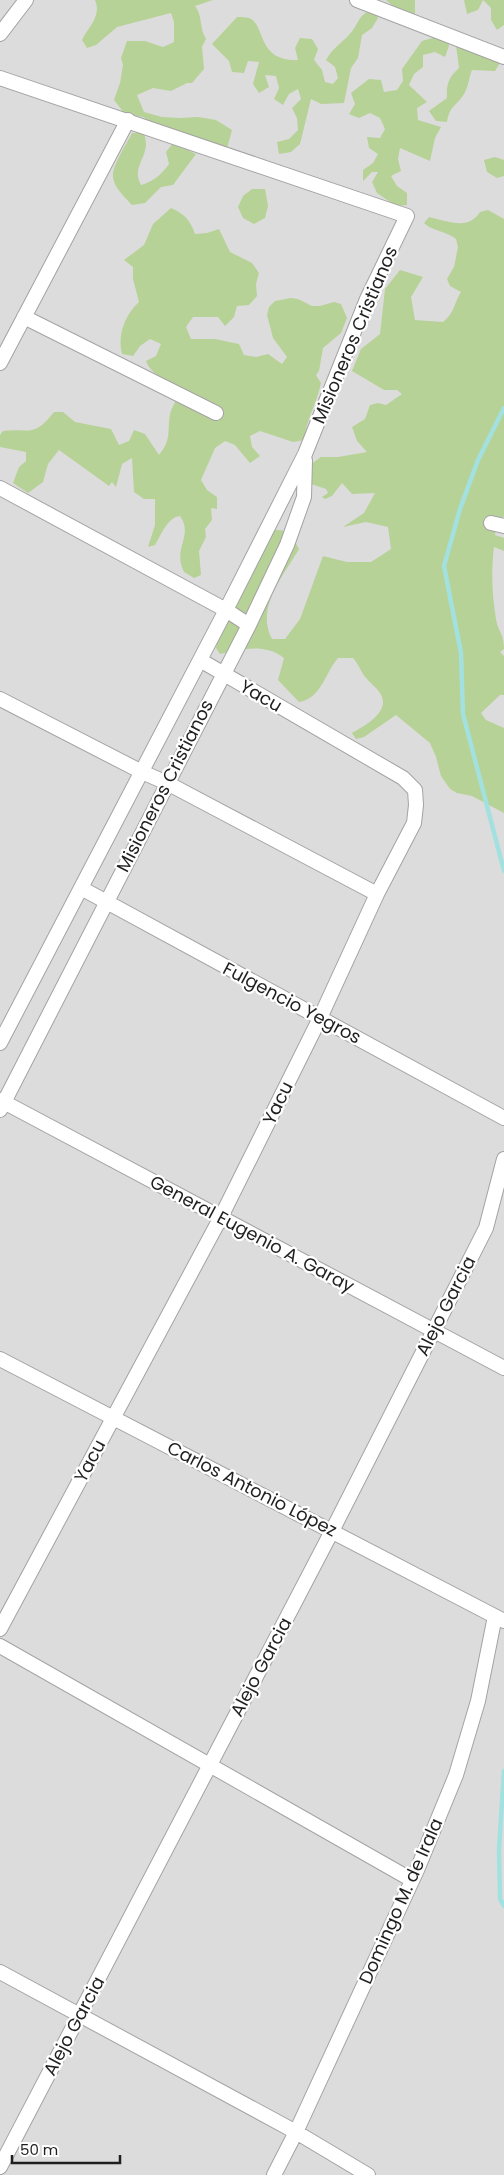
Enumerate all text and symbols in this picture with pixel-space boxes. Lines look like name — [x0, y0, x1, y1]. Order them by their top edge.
street label: Misioneros Cristianos — [306, 242, 403, 427]
street label: Yacu — [235, 673, 287, 718]
street label: Misioneros Cristianos — [110, 695, 219, 876]
street label: Fulgencio Yegros — [219, 956, 366, 1050]
street label: Yacu — [256, 1077, 299, 1129]
street label: General Eugenio A. Garay — [146, 1169, 359, 1298]
street label: Alejo Garcia — [410, 1252, 481, 1360]
street label: Yacu — [68, 1435, 111, 1487]
street label: Carlos Antonio López — [163, 1435, 342, 1542]
street label: Alejo Garcia — [224, 1613, 297, 1721]
street label: Domingo M. de Irala — [353, 1814, 448, 1988]
street label: Alejo Garcia — [37, 1972, 110, 2080]
scale bar — [12, 2132, 120, 2164]
text: 50 m — [20, 2139, 58, 2160]

